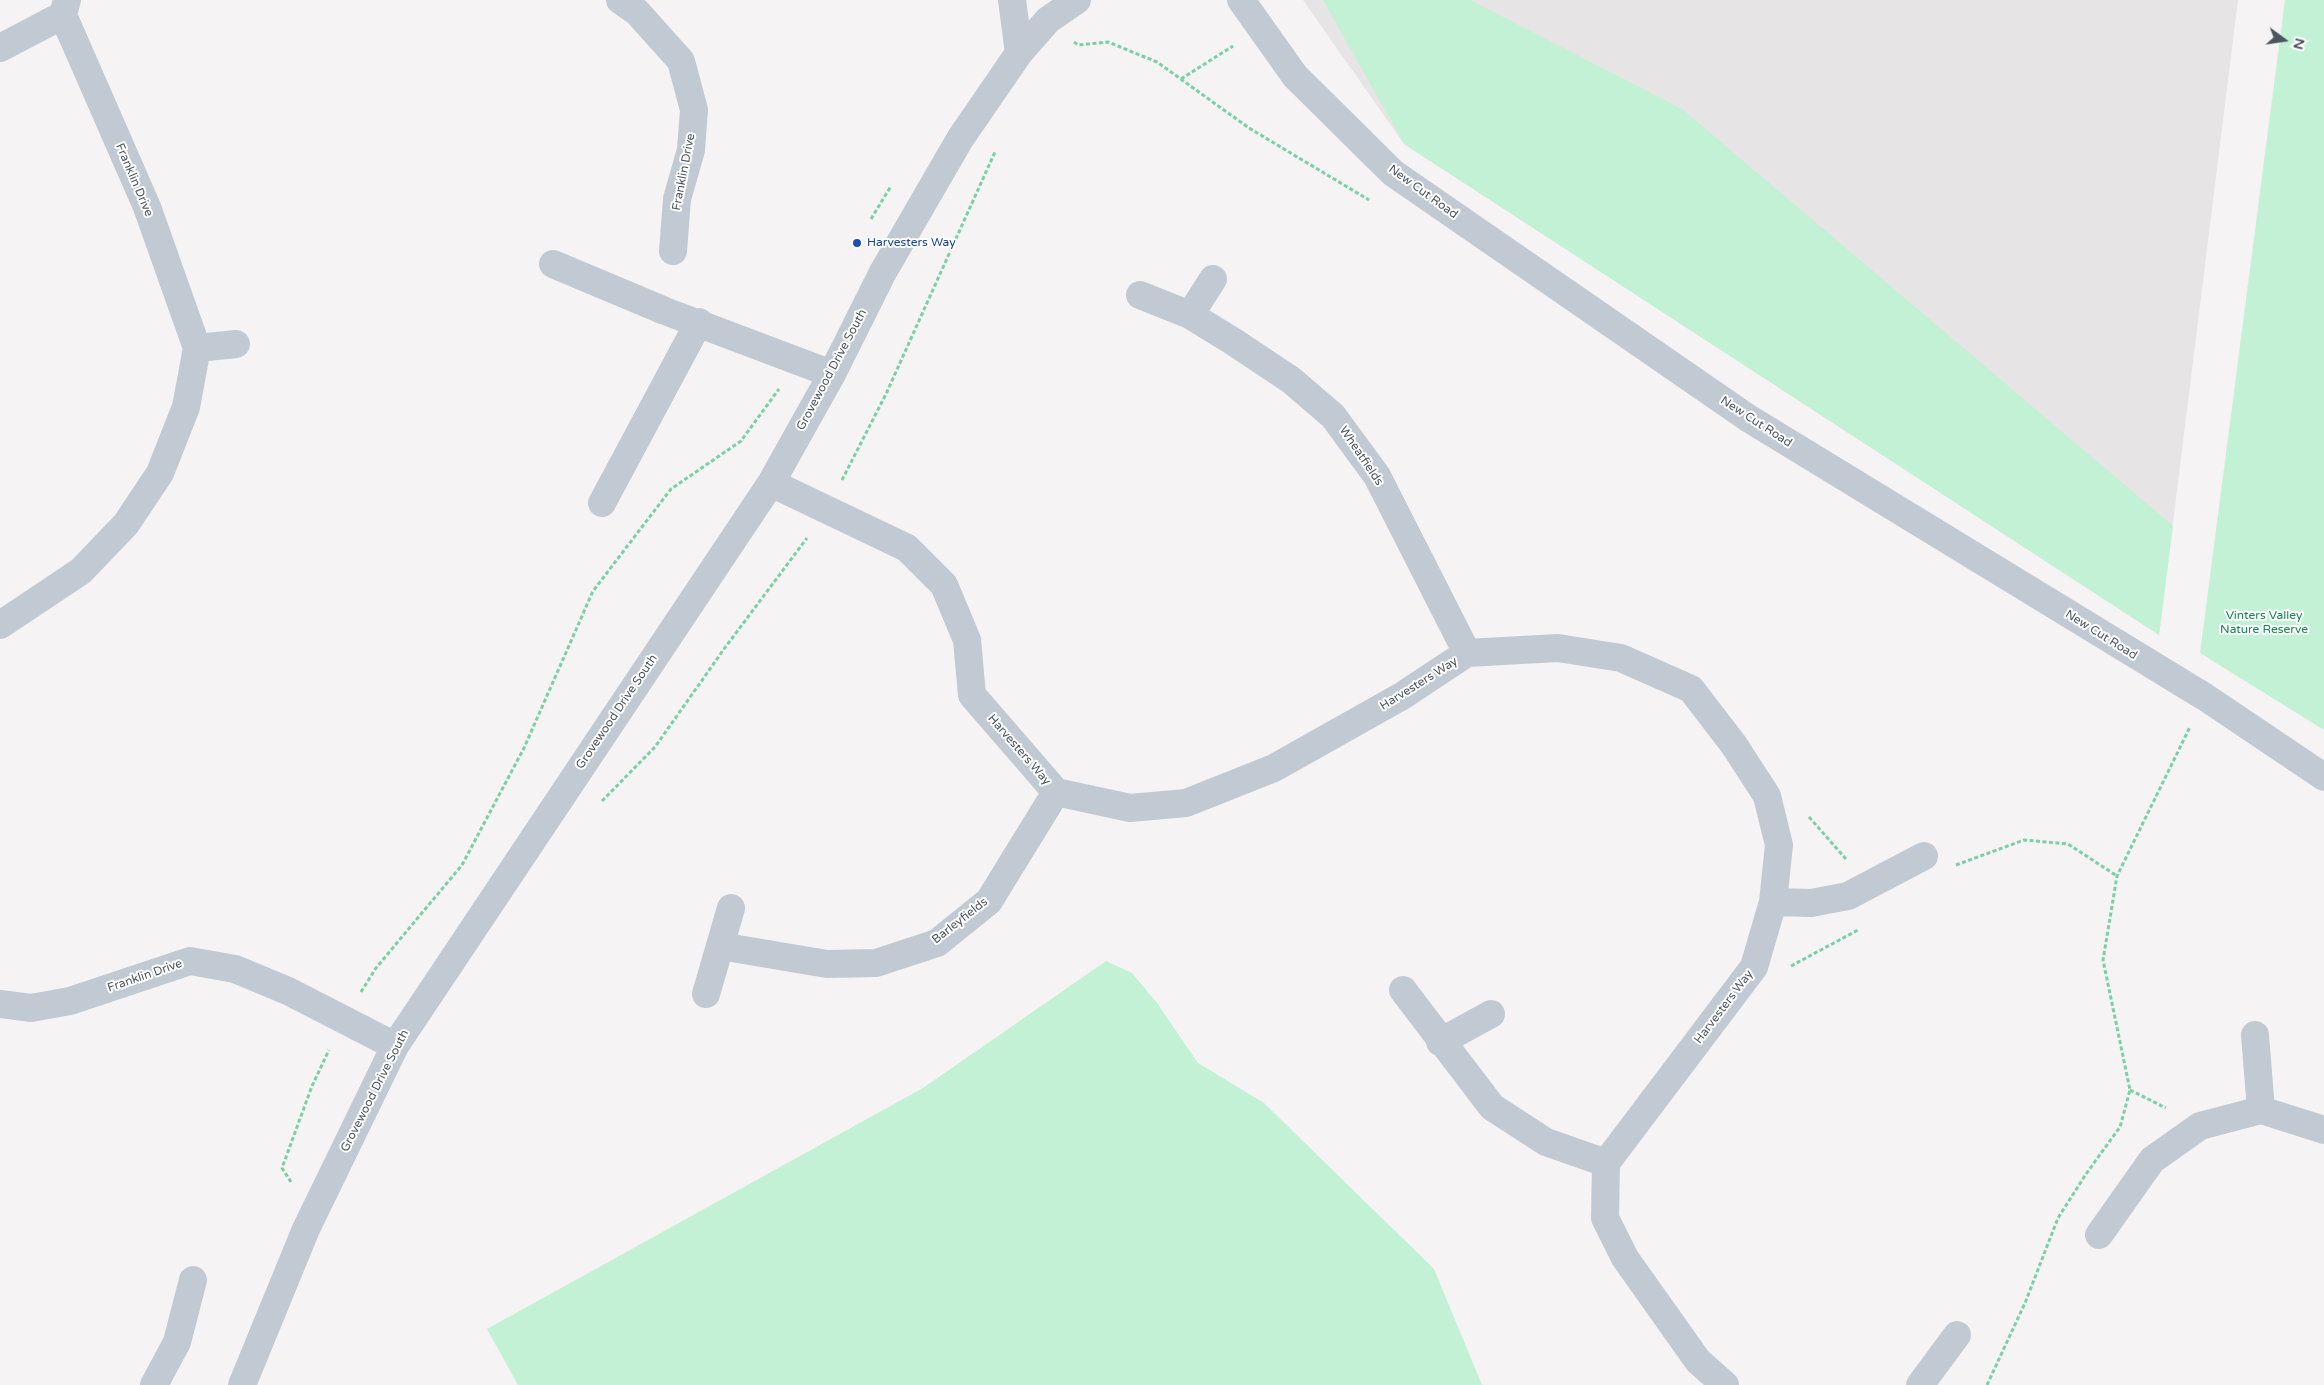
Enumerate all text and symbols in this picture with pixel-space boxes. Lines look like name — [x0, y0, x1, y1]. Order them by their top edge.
north arrow — [2259, 15, 2309, 65]
text: N — [2289, 36, 2309, 51]
street label: Franklin Drive — [669, 132, 699, 212]
street label: Franklin Drive — [112, 141, 156, 219]
street label: New Cut Road — [1386, 162, 1460, 222]
place label: Harvesters Way — [867, 236, 956, 250]
marker: Harvesters Way — [851, 237, 863, 249]
street label: Grovewood Drive South — [794, 307, 870, 433]
street label: New Cut Road — [1718, 394, 1794, 450]
street label: Wheatfields — [1336, 424, 1386, 488]
street label: New Cut Road — [2062, 607, 2140, 663]
park label: Vinters Valley Nature Reserve — [2220, 609, 2308, 637]
street label: Grovewood Drive South — [573, 652, 661, 772]
street label: Harvesters Way — [1378, 654, 1460, 714]
street label: Harvesters Way — [984, 712, 1054, 788]
street label: Barleyfields — [929, 895, 991, 947]
street label: Franklin Drive — [106, 956, 184, 996]
street label: Harvesters Way — [1692, 967, 1756, 1047]
street label: Grovewood Drive South — [338, 1028, 412, 1154]

